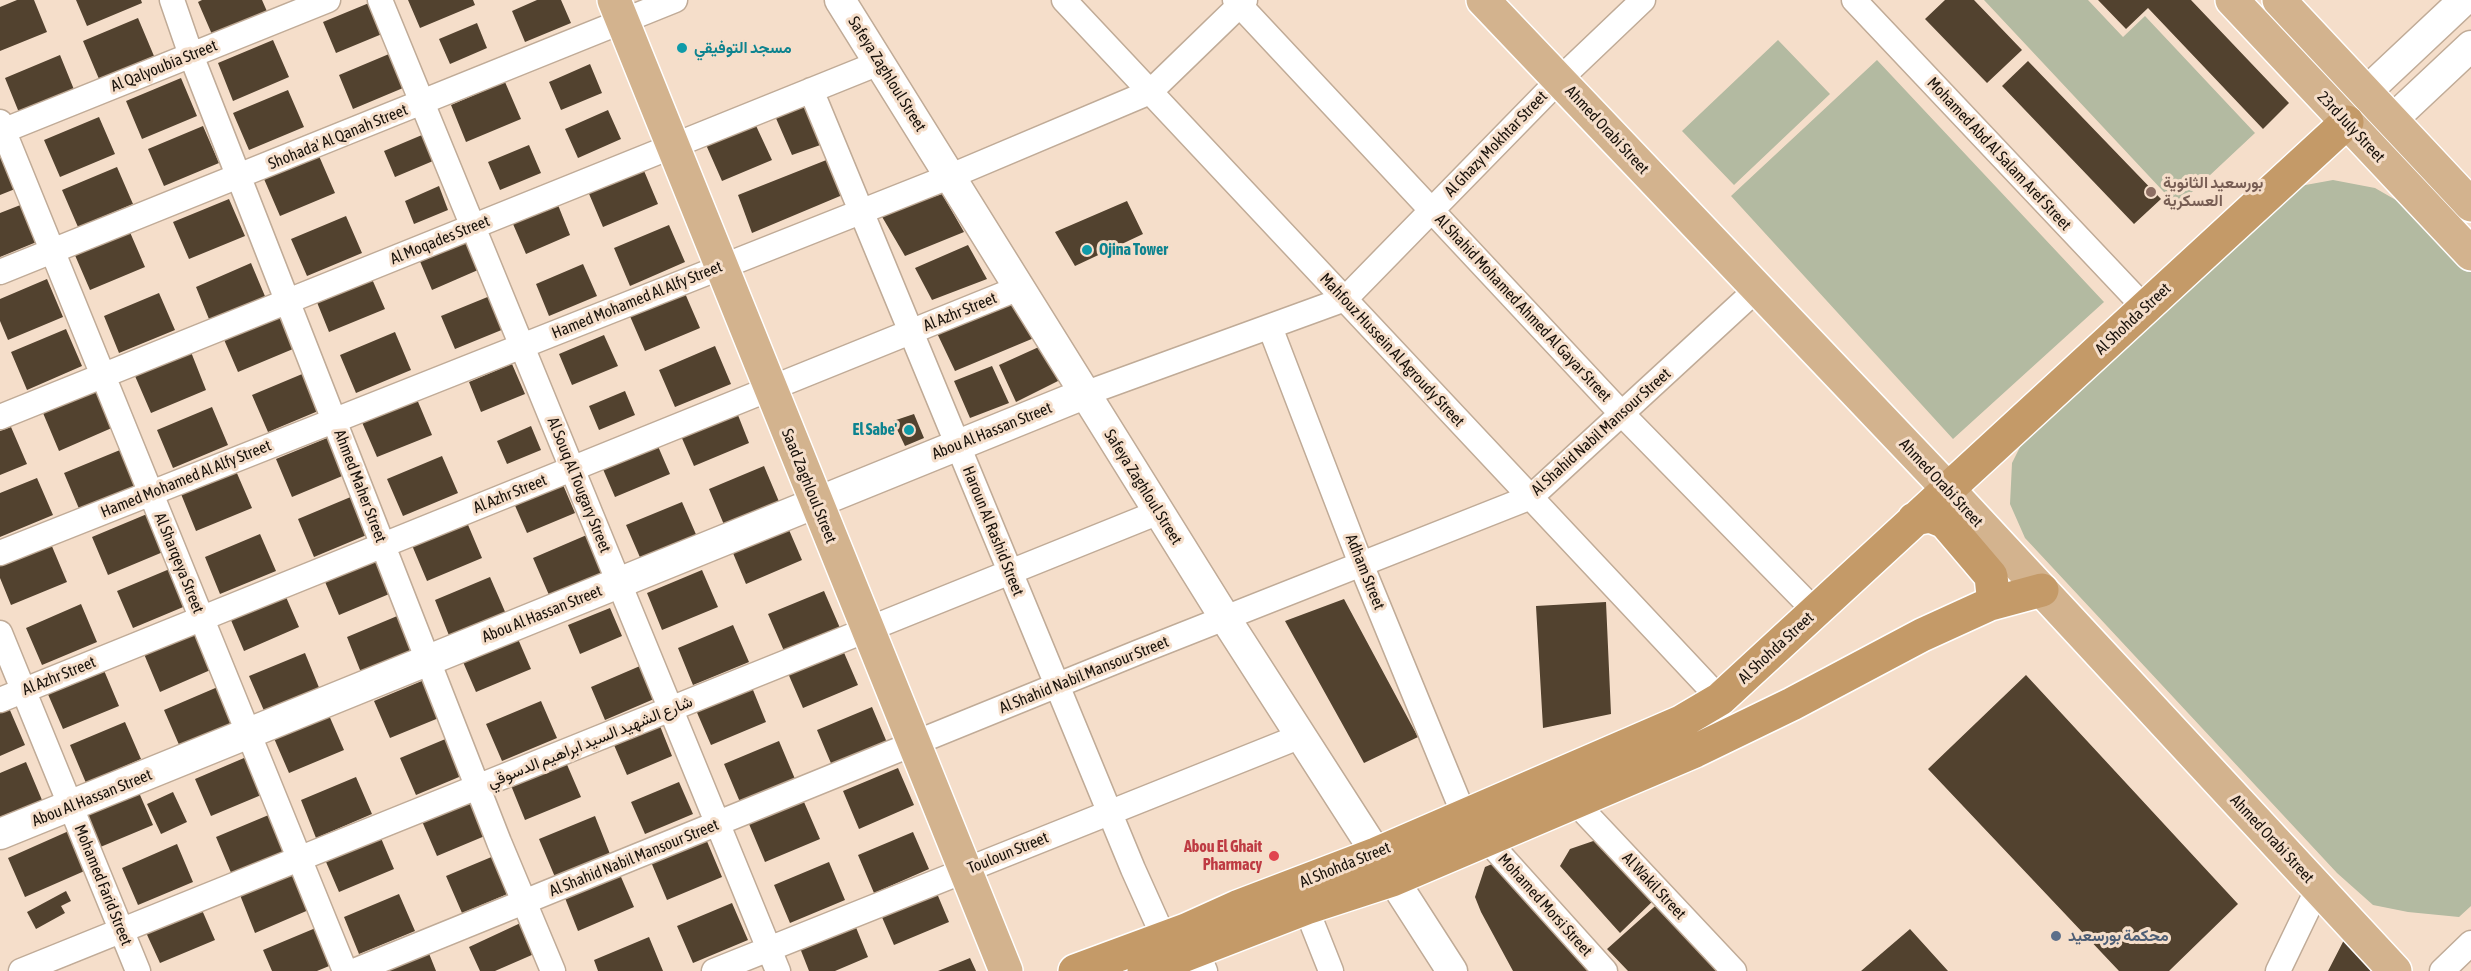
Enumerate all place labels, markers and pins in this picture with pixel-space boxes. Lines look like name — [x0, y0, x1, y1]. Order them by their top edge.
place label: مسجد التوفيقي — [694, 38, 792, 58]
marker: مسجد التوفيقي — [675, 41, 689, 55]
place label: بورسعيد الثانوية العسكرية — [2163, 173, 2263, 211]
marker: بورسعيد الثانوية العسكرية — [2144, 185, 2158, 199]
place label: Ojina Tower — [1099, 240, 1168, 260]
marker: Ojina Tower — [1080, 243, 1094, 257]
place label: El Sabe' — [853, 420, 897, 440]
marker: El Sabe' — [902, 423, 916, 437]
place label: Abou El Ghait Pharmacy — [1184, 837, 1262, 875]
marker: Abou El Ghait Pharmacy — [1267, 849, 1281, 863]
place label: محكمة بورسعيد — [2068, 926, 2169, 946]
marker: محكمة بورسعيد — [2049, 929, 2063, 943]

